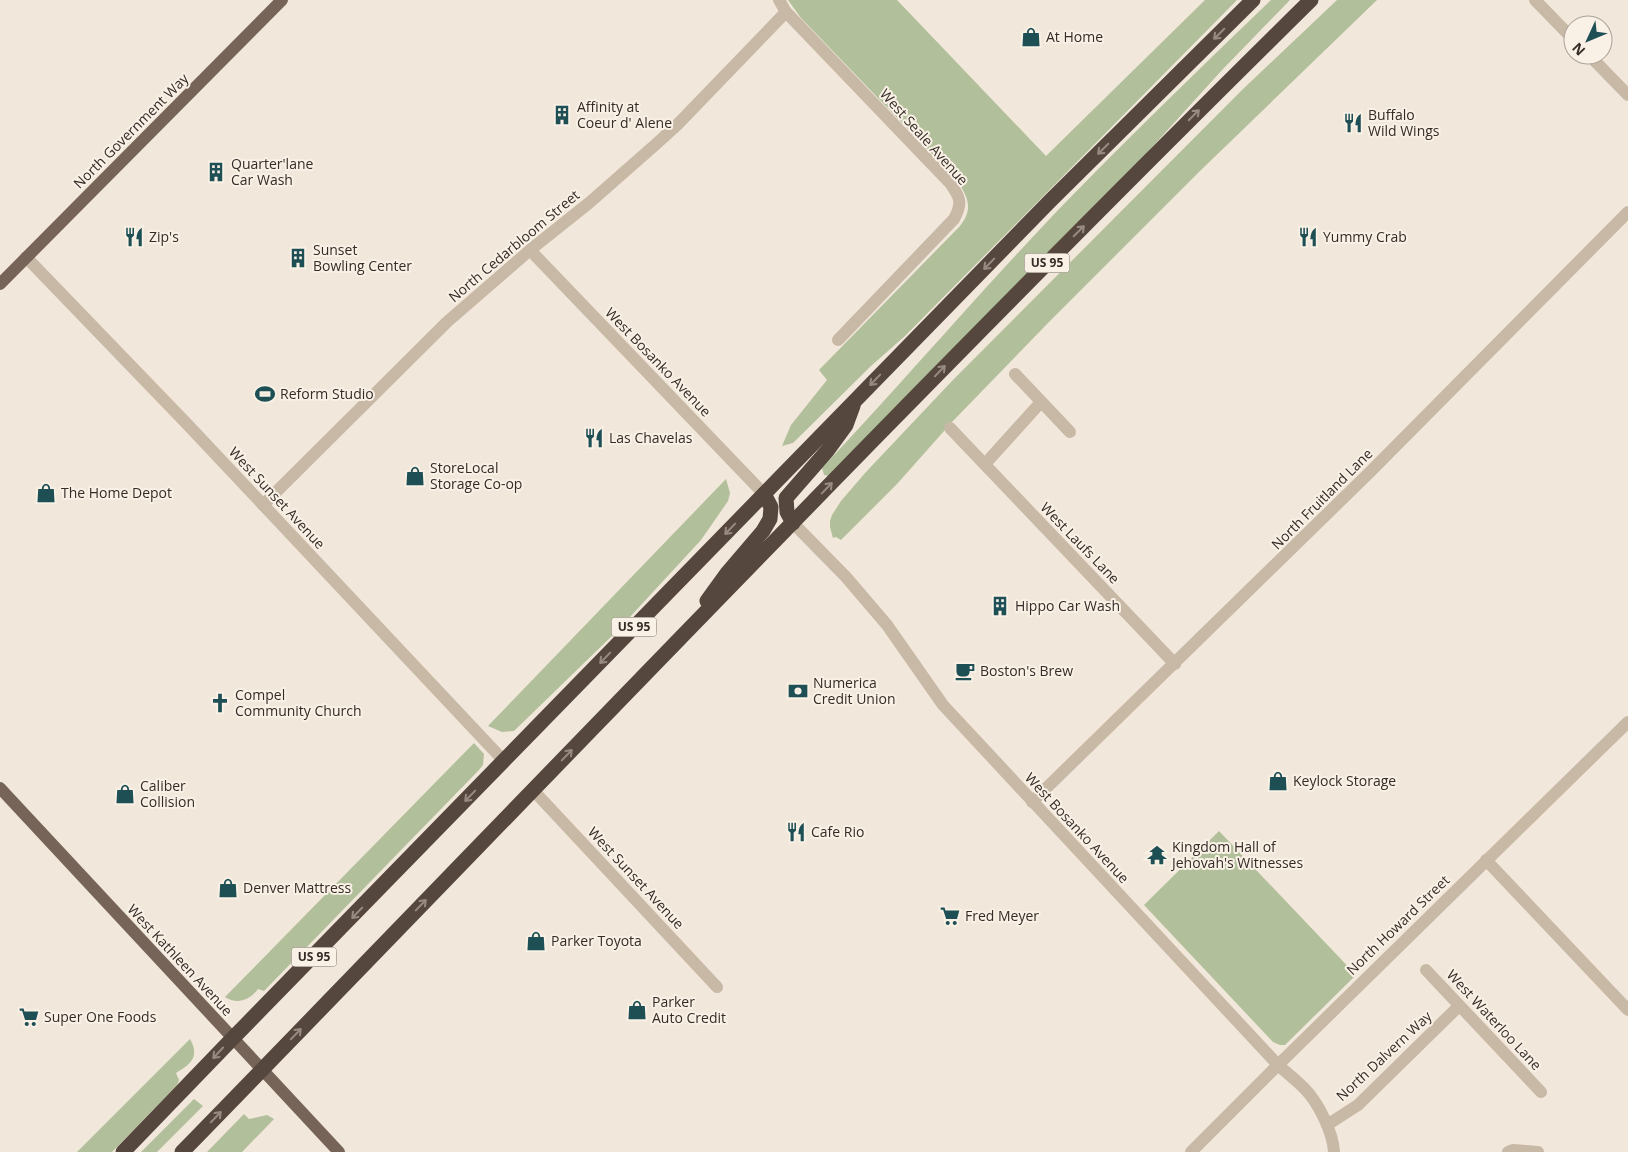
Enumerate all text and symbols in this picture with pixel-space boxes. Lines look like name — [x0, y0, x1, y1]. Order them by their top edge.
north arrow — [1563, 15, 1613, 65]
shop icon: At Home — [1020, 26, 1042, 48]
place label: At Home — [1046, 27, 1103, 46]
one-way arrow — [1212, 28, 1225, 40]
text: N — [1567, 39, 1589, 60]
street label: North Government Way — [69, 68, 193, 192]
street label: West Seale Avenue — [876, 85, 973, 189]
place label: Affinity at Coeur d' Alene — [577, 97, 672, 132]
building icon: Affinity at Coeur d' Alene — [551, 104, 573, 126]
place label: Buffalo Wild Wings — [1368, 105, 1440, 140]
one-way arrow — [1187, 110, 1199, 122]
restaurant icon: Buffalo Wild Wings — [1342, 112, 1364, 134]
one-way arrow — [1097, 142, 1109, 155]
place label: Quarter'lane Car Wash — [231, 154, 314, 189]
building icon: Quarter'lane Car Wash — [205, 161, 227, 183]
street label: North Cedarbloom Street — [444, 185, 583, 306]
one-way arrow — [1073, 224, 1085, 237]
restaurant icon: Zip's — [123, 226, 145, 248]
restaurant icon: Yummy Crab — [1297, 226, 1319, 248]
place label: Zip's — [149, 227, 179, 246]
place label: Yummy Crab — [1323, 227, 1407, 246]
place label: Sunset Bowling Center — [313, 240, 412, 275]
building icon: Sunset Bowling Center — [287, 247, 309, 269]
road number: US 95 — [1024, 254, 1070, 272]
one-way arrow — [983, 258, 995, 270]
street label: West Bosanko Avenue — [601, 303, 716, 420]
one-way arrow — [934, 366, 946, 378]
one-way arrow — [869, 374, 881, 386]
sports icon: Reform Studio — [254, 383, 276, 405]
place label: Reform Studio — [280, 384, 374, 403]
restaurant icon: Las Chavelas — [583, 427, 605, 449]
place label: Las Chavelas — [609, 428, 693, 447]
street label: West Sunset Avenue — [225, 443, 330, 553]
street label: North Fruitland Lane — [1267, 444, 1376, 553]
place label: StoreLocal Storage Co-op — [430, 458, 522, 493]
shop icon: StoreLocal Storage Co-op — [404, 465, 426, 487]
one-way arrow — [821, 481, 833, 494]
shop icon: The Home Depot — [35, 482, 57, 504]
place label: The Home Depot — [61, 483, 172, 502]
street label: West Laufs Lane — [1037, 498, 1124, 588]
one-way arrow — [724, 522, 736, 535]
building icon: Hippo Car Wash — [989, 595, 1011, 617]
place label: Hippo Car Wash — [1015, 596, 1120, 615]
road number: US 95 — [612, 618, 656, 636]
one-way arrow — [599, 651, 611, 664]
cafe icon: Boston's Brew — [954, 660, 976, 682]
place label: Boston's Brew — [980, 661, 1073, 680]
place label: Numerica Credit Union — [813, 673, 895, 708]
bank icon: Numerica Credit Union — [787, 680, 809, 702]
place label: Compel Community Church — [235, 685, 362, 720]
church icon: Compel Community Church — [209, 692, 231, 714]
one-way arrow — [561, 749, 573, 761]
street label: West Bosanko Avenue — [1021, 768, 1134, 887]
shop icon: Keylock Storage — [1267, 770, 1289, 792]
place label: Keylock Storage — [1293, 771, 1396, 790]
place label: Caliber Collision — [140, 776, 195, 811]
shop icon: Caliber Collision — [114, 783, 136, 805]
one-way arrow — [464, 790, 476, 802]
restaurant icon: Cafe Rio — [785, 821, 807, 843]
place label: Cafe Rio — [811, 822, 864, 841]
street label: West Sunset Avenue — [584, 823, 689, 933]
place label: Kingdom Hall of Jehovah's Witnesses — [1170, 837, 1303, 872]
temple icon: Kingdom Hall of Jehovah's Witnesses — [1146, 844, 1168, 866]
street label: North Howard Street — [1342, 870, 1453, 979]
shop icon: Denver Mattress — [217, 877, 239, 899]
place label: Denver Mattress — [243, 878, 351, 897]
one-way arrow — [415, 899, 427, 911]
street label: West Kathleen Avenue — [124, 900, 237, 1020]
supermarket icon: Fred Meyer — [939, 905, 961, 927]
one-way arrow — [351, 906, 363, 918]
place label: Fred Meyer — [965, 906, 1039, 925]
shop icon: Parker Toyota — [525, 930, 547, 952]
place label: Parker Toyota — [551, 931, 642, 950]
road number: US 95 — [292, 948, 336, 966]
street label: West Waterloo Lane — [1443, 965, 1546, 1074]
place label: Parker Auto Credit — [652, 992, 726, 1027]
shop icon: Parker Auto Credit — [626, 999, 648, 1021]
supermarket icon: Super One Foods — [18, 1006, 40, 1028]
street label: North Dalvern Way — [1332, 1006, 1436, 1105]
place label: Super One Foods — [44, 1007, 157, 1026]
one-way arrow — [290, 1028, 302, 1041]
one-way arrow — [212, 1047, 224, 1060]
one-way arrow — [210, 1111, 222, 1123]

